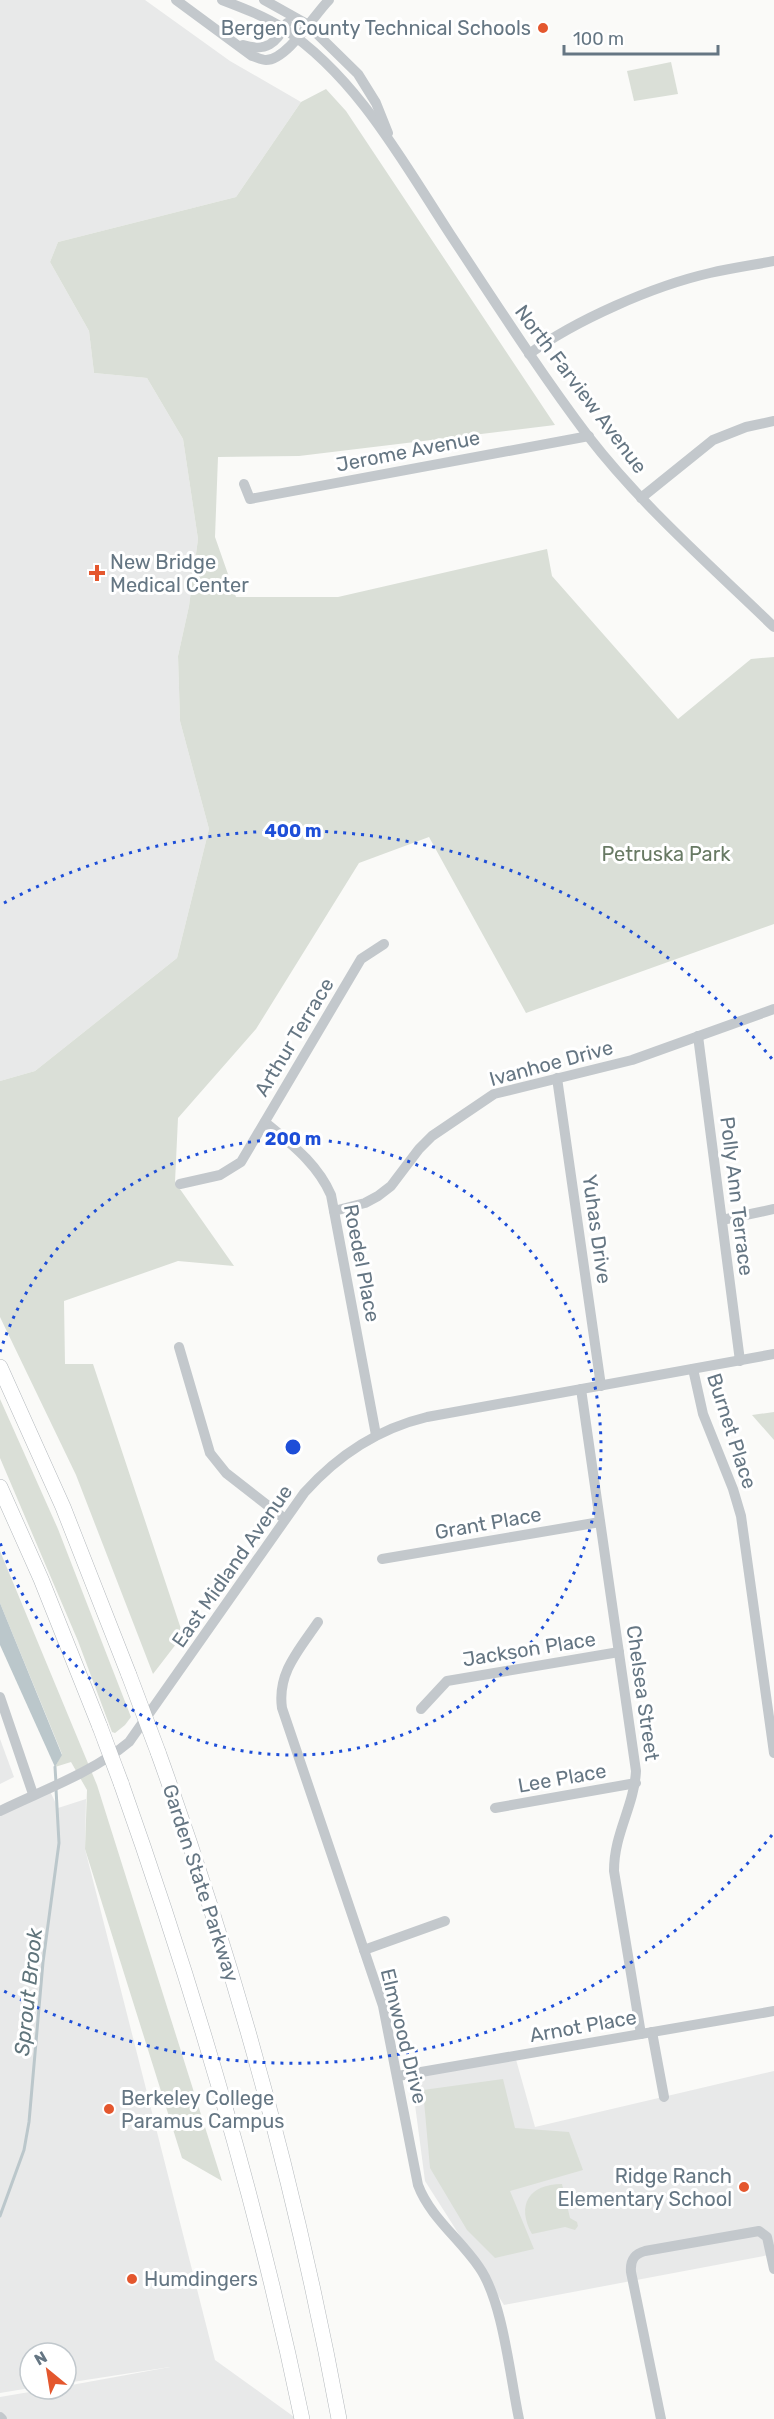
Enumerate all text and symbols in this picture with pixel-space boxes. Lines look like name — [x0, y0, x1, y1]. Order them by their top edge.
place label: Bergen County Technical Schools — [221, 16, 531, 40]
scale bar — [564, 18, 718, 56]
marker: Bergen County Technical Schools — [536, 21, 550, 35]
text: 100 m — [573, 28, 624, 50]
street label: North Farview Avenue — [510, 300, 652, 478]
street label: Jerome Avenue — [334, 425, 482, 477]
place label: New Bridge Medical Center — [110, 550, 249, 597]
marker: New Bridge Medical Center — [88, 564, 106, 582]
text: 400 m — [264, 820, 322, 842]
park label: Petruska Park — [601, 842, 731, 866]
street label: Arthur Terrace — [249, 973, 339, 1101]
street label: Ivanhoe Drive — [486, 1035, 616, 1091]
street label: Polly Ann Terrace — [715, 1115, 759, 1277]
text: 200 m — [265, 1128, 321, 1150]
street label: Yuhas Drive — [577, 1173, 617, 1285]
street label: Roedel Place — [339, 1202, 385, 1324]
street label: Burnet Place — [702, 1370, 762, 1492]
centre of rings — [283, 1437, 303, 1457]
street label: East Midland Avenue — [167, 1480, 297, 1652]
street label: Grant Place — [433, 1502, 543, 1544]
street label: Chelsea Street — [622, 1624, 664, 1763]
street label: Jackson Place — [461, 1627, 597, 1671]
street label: Lee Place — [516, 1758, 608, 1798]
street label: Garden State Parkway — [158, 1781, 244, 1985]
water label: Sprout Brook — [9, 1926, 47, 2057]
street label: Elmwood Drive — [376, 1966, 432, 2106]
street label: Arnot Place — [528, 2005, 638, 2047]
place label: Berkeley College Paramus Campus — [121, 2086, 284, 2133]
marker: Berkeley College Paramus Campus — [102, 2102, 116, 2116]
place label: Ridge Ranch Elementary School — [558, 2164, 732, 2211]
marker: Ridge Ranch Elementary School — [737, 2180, 751, 2194]
place label: Humdingers — [144, 2267, 258, 2291]
marker: Humdingers — [125, 2272, 139, 2286]
north arrow — [18, 2341, 78, 2401]
text: N — [31, 2347, 50, 2370]

